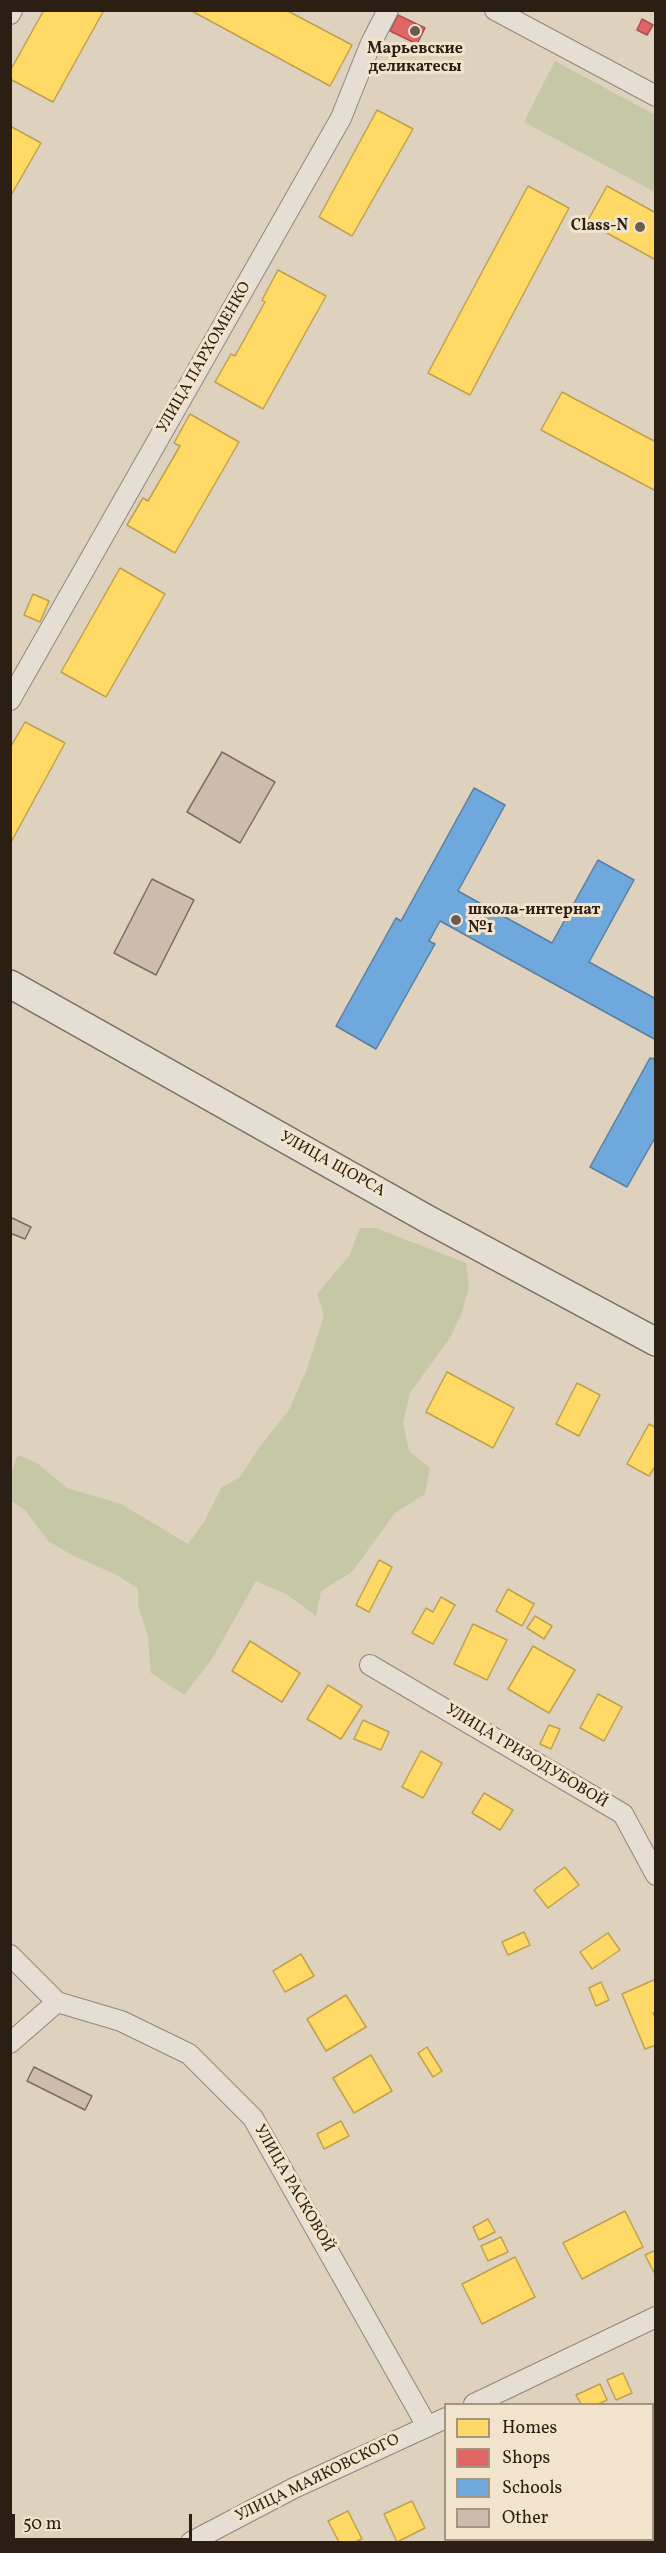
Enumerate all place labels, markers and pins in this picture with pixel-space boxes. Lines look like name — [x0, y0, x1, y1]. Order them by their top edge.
marker: Марьевские деликатесы — [408, 24, 422, 38]
place label: Марьевские деликатесы — [367, 40, 463, 78]
place label: Class-N — [571, 217, 628, 237]
marker: Class-N — [633, 220, 647, 234]
place label: школа-интернат №1 — [468, 901, 600, 939]
marker: школа-интернат №1 — [449, 913, 463, 927]

